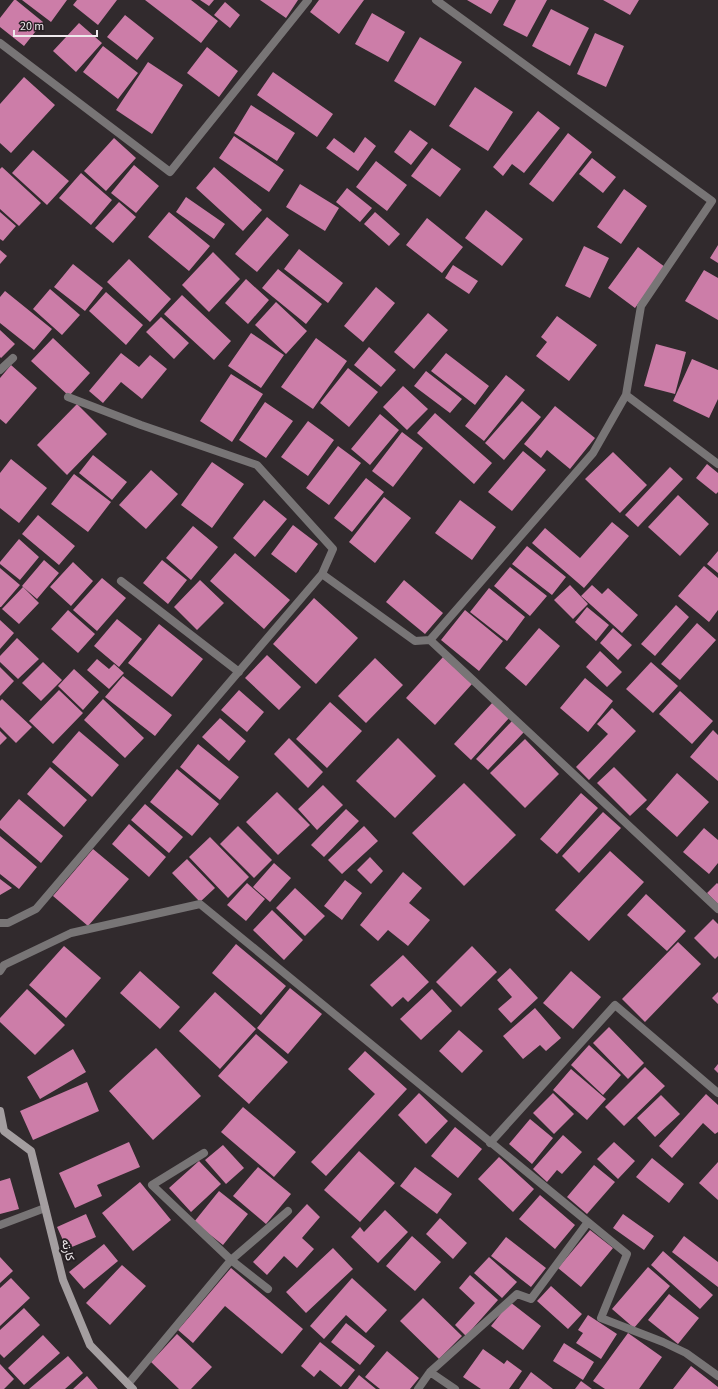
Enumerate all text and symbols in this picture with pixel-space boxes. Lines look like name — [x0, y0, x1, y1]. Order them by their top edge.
scale bar — [14, 12, 97, 38]
text: 20 m — [20, 18, 44, 35]
street label: کارته — [57, 1237, 78, 1263]

